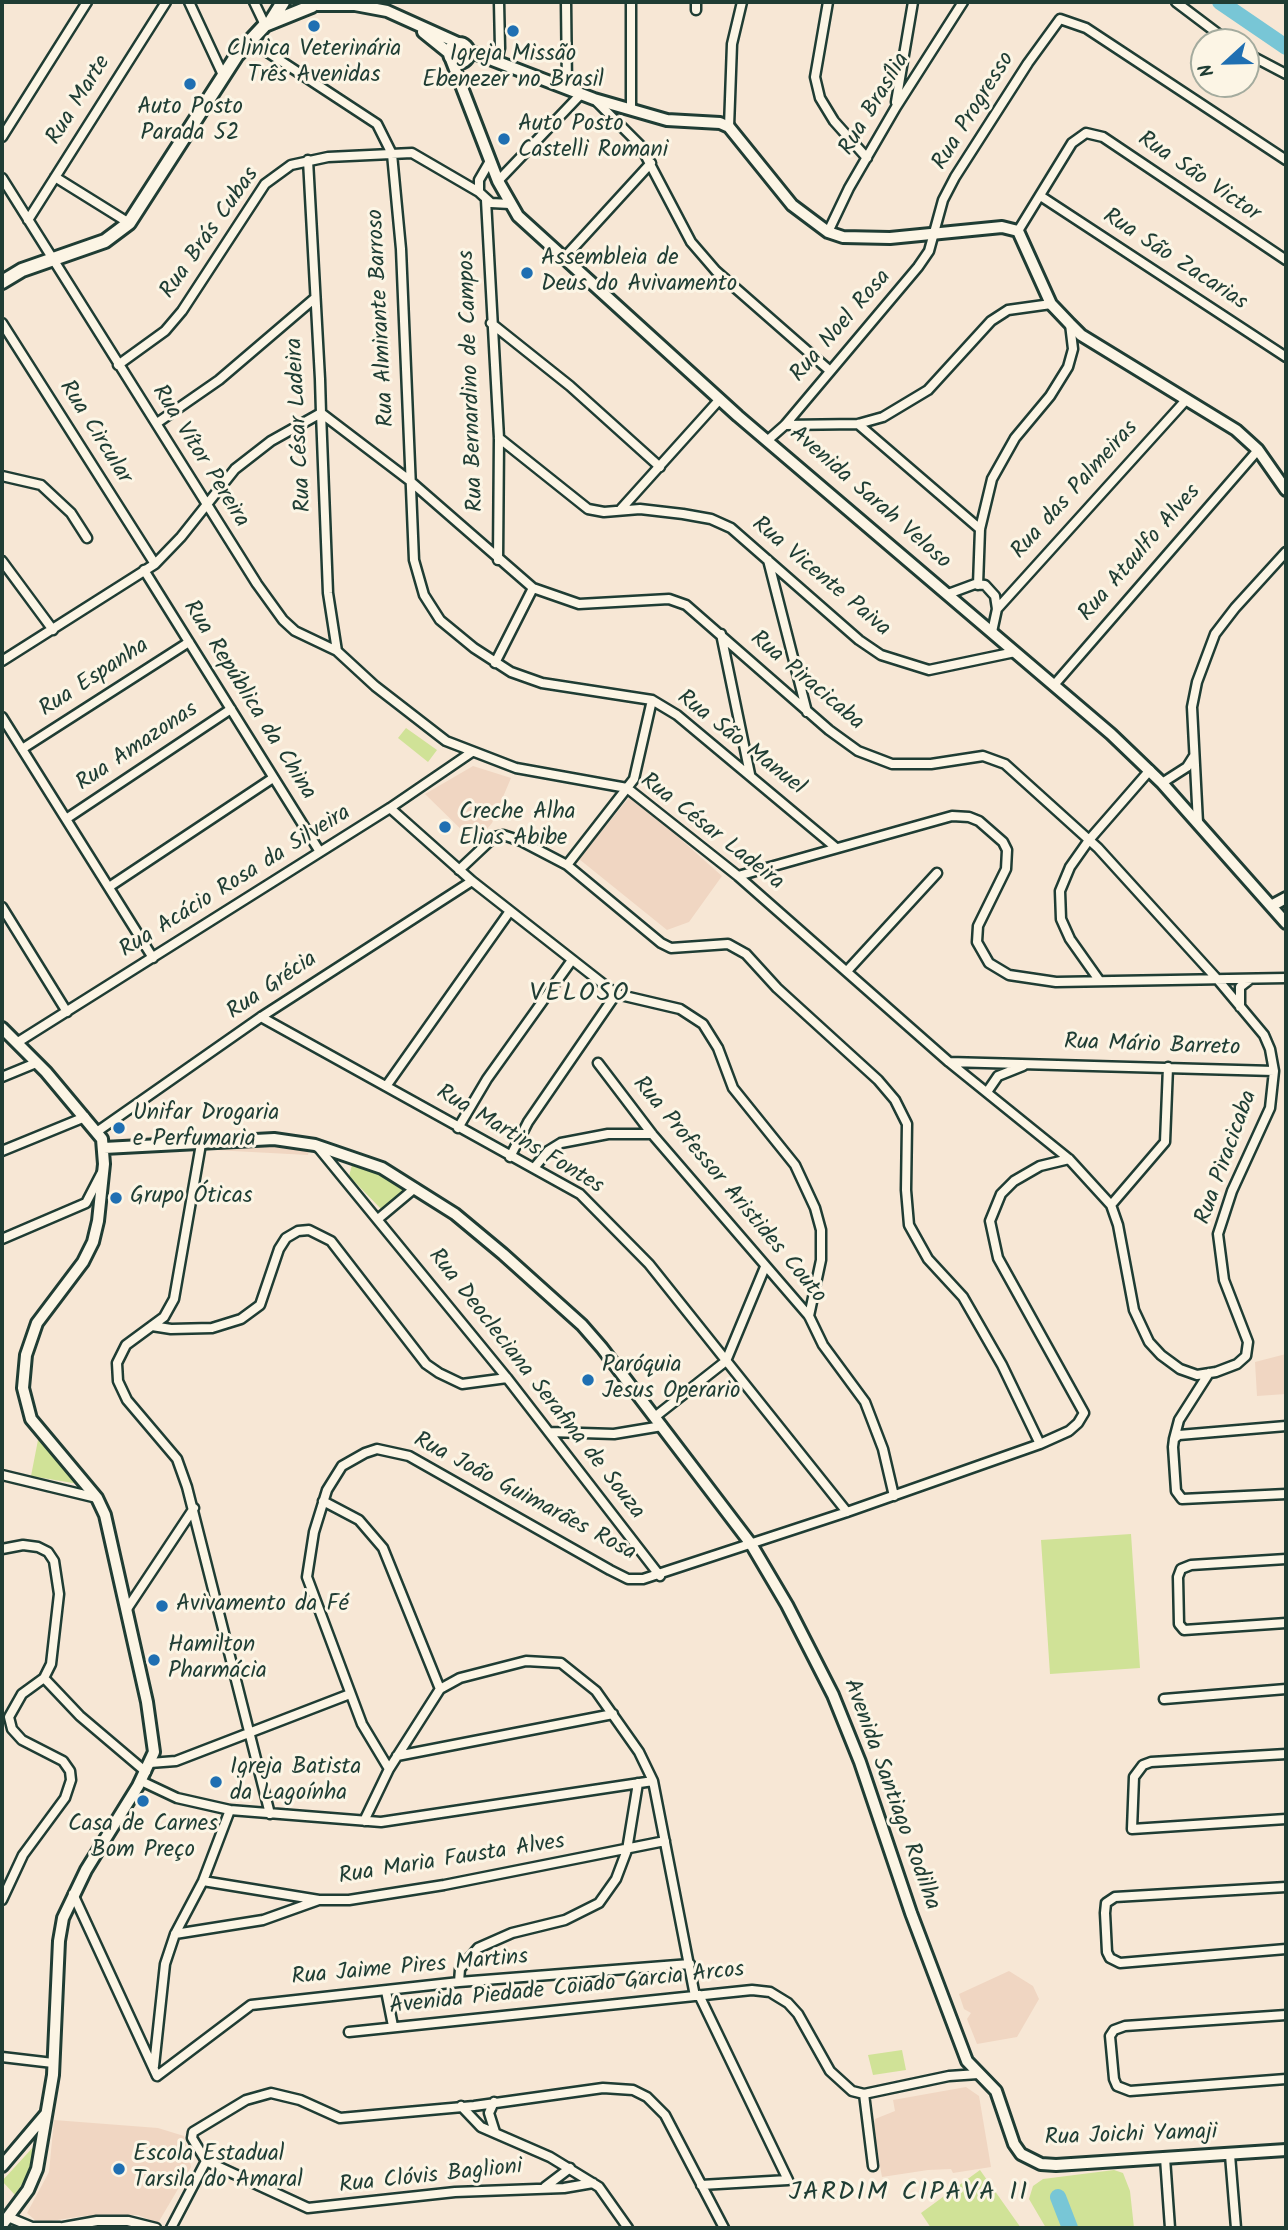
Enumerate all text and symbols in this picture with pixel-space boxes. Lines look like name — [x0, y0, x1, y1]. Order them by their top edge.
marker: Clinica Veterinária Três Avenidas — [306, 18, 322, 34]
marker: Igreja Missão Ebenezer no Brasil — [505, 23, 521, 39]
north arrow — [1190, 28, 1260, 98]
place label: Clinica Veterinária Três Avenidas — [227, 37, 401, 91]
place label: Igreja Missão Ebenezer no Brasil — [422, 42, 604, 96]
street label: Rua Progresso — [928, 48, 1022, 176]
street label: Rua Brasília — [835, 49, 917, 161]
street label: Rua Marte — [42, 51, 118, 151]
text: N — [1191, 59, 1224, 81]
marker: Auto Posto Parada 52 — [182, 76, 198, 92]
place label: Auto Posto Parada 52 — [137, 95, 243, 149]
place label: Auto Posto Castelli Romani — [518, 112, 668, 166]
street label: Rua São Victor — [1131, 127, 1265, 229]
marker: Auto Posto Castelli Romani — [496, 131, 512, 147]
street label: Rua Brás Cubas — [155, 163, 267, 305]
street label: Rua São Zacarias — [1096, 204, 1252, 318]
street label: Rua Almirante Barroso — [364, 208, 402, 428]
place label: Assembleia de Deus do Avivamento — [541, 246, 737, 300]
street label: Rua Bernardino de Campos — [455, 250, 491, 512]
marker: Assembleia de Deus do Avivamento — [519, 265, 535, 281]
street label: Rua Noel Rosa — [786, 265, 898, 389]
street label: Rua César Ladeira — [283, 337, 319, 513]
street label: Rua Circular — [51, 376, 137, 490]
street label: Rua Vítor Pereira — [144, 381, 254, 533]
street label: Rua das Palmeiras — [1007, 416, 1145, 566]
street label: Avenida Sarah Veloso — [783, 421, 955, 577]
street label: Rua Ataulfo Alves — [1074, 480, 1208, 628]
street label: Rua Vicente Paiva — [745, 512, 895, 644]
street label: Rua República da China — [175, 596, 321, 806]
street label: Rua Piracicaba — [743, 626, 869, 738]
street label: Rua Espanha — [35, 633, 155, 725]
street label: Rua São Manuel — [670, 685, 810, 803]
street label: Rua Amazonas — [72, 697, 204, 799]
street label: Rua César Ladeira — [634, 768, 788, 898]
street label: Rua Acácio Rosa da Silveira — [115, 800, 357, 966]
place label: Creche Alha Elias Abibe — [459, 800, 576, 854]
marker: Creche Alha Elias Abibe — [437, 819, 453, 835]
street label: Rua Grécia — [223, 947, 323, 1027]
district label: VELOSO — [530, 980, 630, 1012]
street label: Rua Mário Barreto — [1063, 1030, 1241, 1064]
street label: Rua Professor Aristides Couto — [625, 1072, 831, 1310]
street label: Rua Martins Fontes — [430, 1080, 608, 1202]
street label: Rua Piracicaba — [1191, 1087, 1265, 1229]
place label: Unifar Drogaria e Perfumaria — [133, 1101, 279, 1155]
marker: Unifar Drogaria e Perfumaria — [111, 1120, 127, 1136]
place label: Grupo Óticas — [130, 1184, 253, 1212]
marker: Grupo Óticas — [108, 1190, 124, 1206]
street label: Rua Deocleciana Serafina de Souza — [421, 1244, 649, 1526]
place label: Paróquia Jesus Operario — [602, 1353, 740, 1407]
marker: Paróquia Jesus Operario — [580, 1372, 596, 1388]
street label: Rua João Guimarães Rosa — [408, 1428, 640, 1568]
place label: Avivamento da Fé — [176, 1592, 349, 1620]
marker: Avivamento da Fé — [154, 1598, 170, 1614]
place label: Hamilton Pharmácia — [168, 1633, 267, 1687]
marker: Hamilton Pharmácia — [146, 1652, 162, 1668]
street label: Avenida Santiago Rodilha — [835, 1676, 945, 1914]
place label: Igreja Batista da Lagoínha — [230, 1755, 361, 1809]
marker: Igreja Batista da Lagoínha — [208, 1774, 224, 1790]
marker: Casa de Carnes Bom Preço — [135, 1793, 151, 1809]
place label: Casa de Carnes Bom Preço — [68, 1812, 218, 1866]
street label: Rua Maria Fausta Alves — [337, 1829, 567, 1893]
street label: Rua Jaime Pires Martins — [291, 1945, 529, 1993]
street label: Avenida Piedade Coiado Garcia Arcos — [388, 1958, 746, 2022]
street label: Rua Joichi Yamaji — [1044, 2120, 1218, 2154]
place label: Escola Estadual Tarsila do Amaral — [133, 2142, 303, 2196]
street label: Rua Clóvis Baglioni — [338, 2155, 524, 2201]
marker: Escola Estadual Tarsila do Amaral — [111, 2161, 127, 2177]
district label: JARDIM CIPAVA II — [791, 2179, 1027, 2211]

